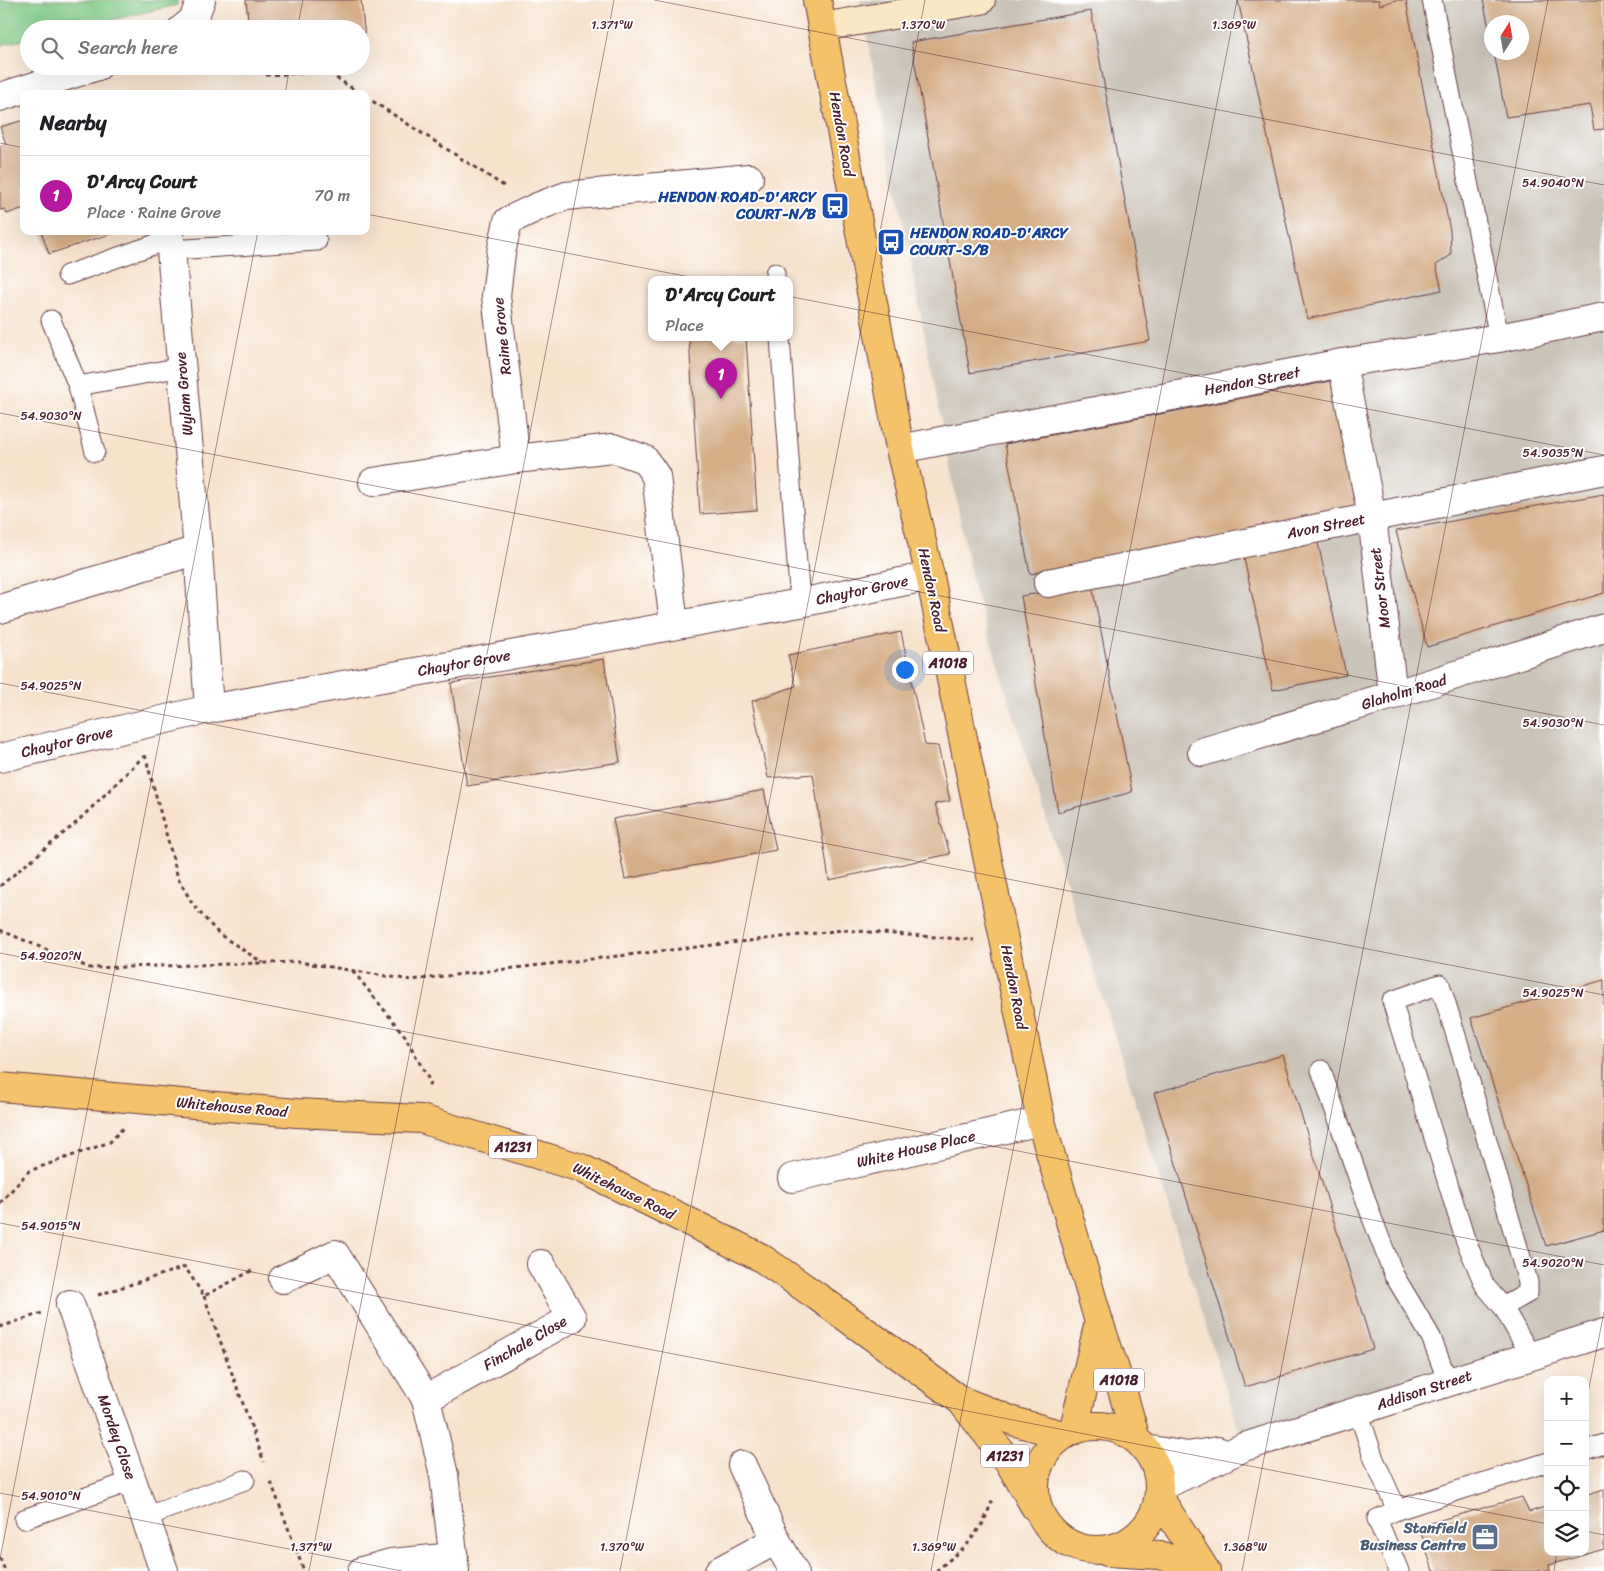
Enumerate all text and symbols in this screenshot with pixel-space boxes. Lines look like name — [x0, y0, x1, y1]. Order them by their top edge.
text: 1.371°W — [591, 14, 634, 36]
text: 1.370°W — [901, 14, 946, 36]
text: 1.369°W — [1212, 14, 1257, 36]
north arrow — [1484, 15, 1529, 60]
search box — [20, 20, 370, 75]
text: Search here — [78, 31, 178, 64]
icon: search — [38, 34, 66, 62]
street label: Hendon Road — [822, 89, 862, 180]
text: Nearby — [40, 104, 106, 142]
text: D'Arcy Court — [87, 165, 198, 198]
text: 54.9040°N — [1522, 172, 1585, 194]
text: 1 — [53, 181, 59, 210]
text: 70 m — [314, 181, 350, 210]
place label: HENDON ROAD-D'ARCY COURT-N/B — [657, 184, 818, 227]
bus stop icon: HENDON ROAD-D'ARCY COURT-N/B — [820, 191, 850, 221]
text: Place · Raine Grove — [87, 198, 221, 227]
place label: HENDON ROAD-D'ARCY COURT-S/B — [909, 220, 1069, 263]
bus stop icon: HENDON ROAD-D'ARCY COURT-S/B — [876, 227, 906, 257]
popup — [648, 276, 793, 341]
text: D'Arcy Court — [665, 278, 776, 311]
street label: Raine Grove — [485, 296, 519, 376]
text: Place — [665, 311, 704, 340]
street label: Wylam Grove — [167, 351, 201, 437]
pin: 1 — [705, 358, 737, 399]
street label: Hendon Street — [1202, 359, 1303, 403]
text: 54.9030°N — [20, 405, 82, 427]
text: 54.9035°N — [1523, 442, 1584, 464]
street label: Avon Street — [1284, 506, 1368, 547]
street label: Hendon Road — [910, 545, 954, 636]
street label: Moor Street — [1362, 546, 1398, 630]
street label: Chaytor Grove — [813, 567, 911, 612]
street label: Chaytor Grove — [416, 642, 513, 684]
road number: A1018 — [923, 651, 973, 674]
your location — [892, 657, 918, 683]
street label: Glaholm Road — [1358, 666, 1451, 717]
text: 54.9025°N — [20, 675, 82, 697]
text: 54.9030°N — [1522, 712, 1584, 734]
street label: Chaytor Grove — [18, 719, 116, 765]
street label: Hendon Road — [993, 942, 1035, 1033]
text: 54.9020°N — [20, 945, 82, 967]
text: 54.9025°N — [1522, 982, 1584, 1004]
street label: Whitehouse Road — [175, 1089, 290, 1125]
street label: White House Place — [854, 1123, 978, 1175]
road number: A1231 — [489, 1136, 537, 1158]
street label: Whitehouse Road — [568, 1155, 681, 1228]
text: 54.9015°N — [21, 1215, 81, 1237]
text: 54.9020°N — [1522, 1252, 1584, 1274]
street label: Finchale Close — [478, 1308, 572, 1378]
street label: Addison Street — [1372, 1362, 1476, 1418]
road number: A1018 — [1094, 1368, 1144, 1392]
map controls — [1544, 1376, 1589, 1556]
button: + — [1544, 1376, 1589, 1421]
street label: Mordey Close — [90, 1391, 144, 1484]
button: − — [1544, 1421, 1589, 1466]
road number: A1231 — [981, 1444, 1029, 1468]
button: locate — [1544, 1466, 1589, 1511]
text: 54.9010°N — [21, 1485, 81, 1507]
button: layers — [1544, 1511, 1589, 1556]
place label: Stanfield Business Centre — [1360, 1515, 1468, 1558]
office icon: Stanfield Business Centre — [1470, 1522, 1500, 1552]
text: 1.371°W — [290, 1536, 333, 1558]
text: 1.370°W — [600, 1536, 645, 1558]
text: 1.369°W — [912, 1536, 957, 1558]
text: 1.368°W — [1223, 1536, 1268, 1558]

